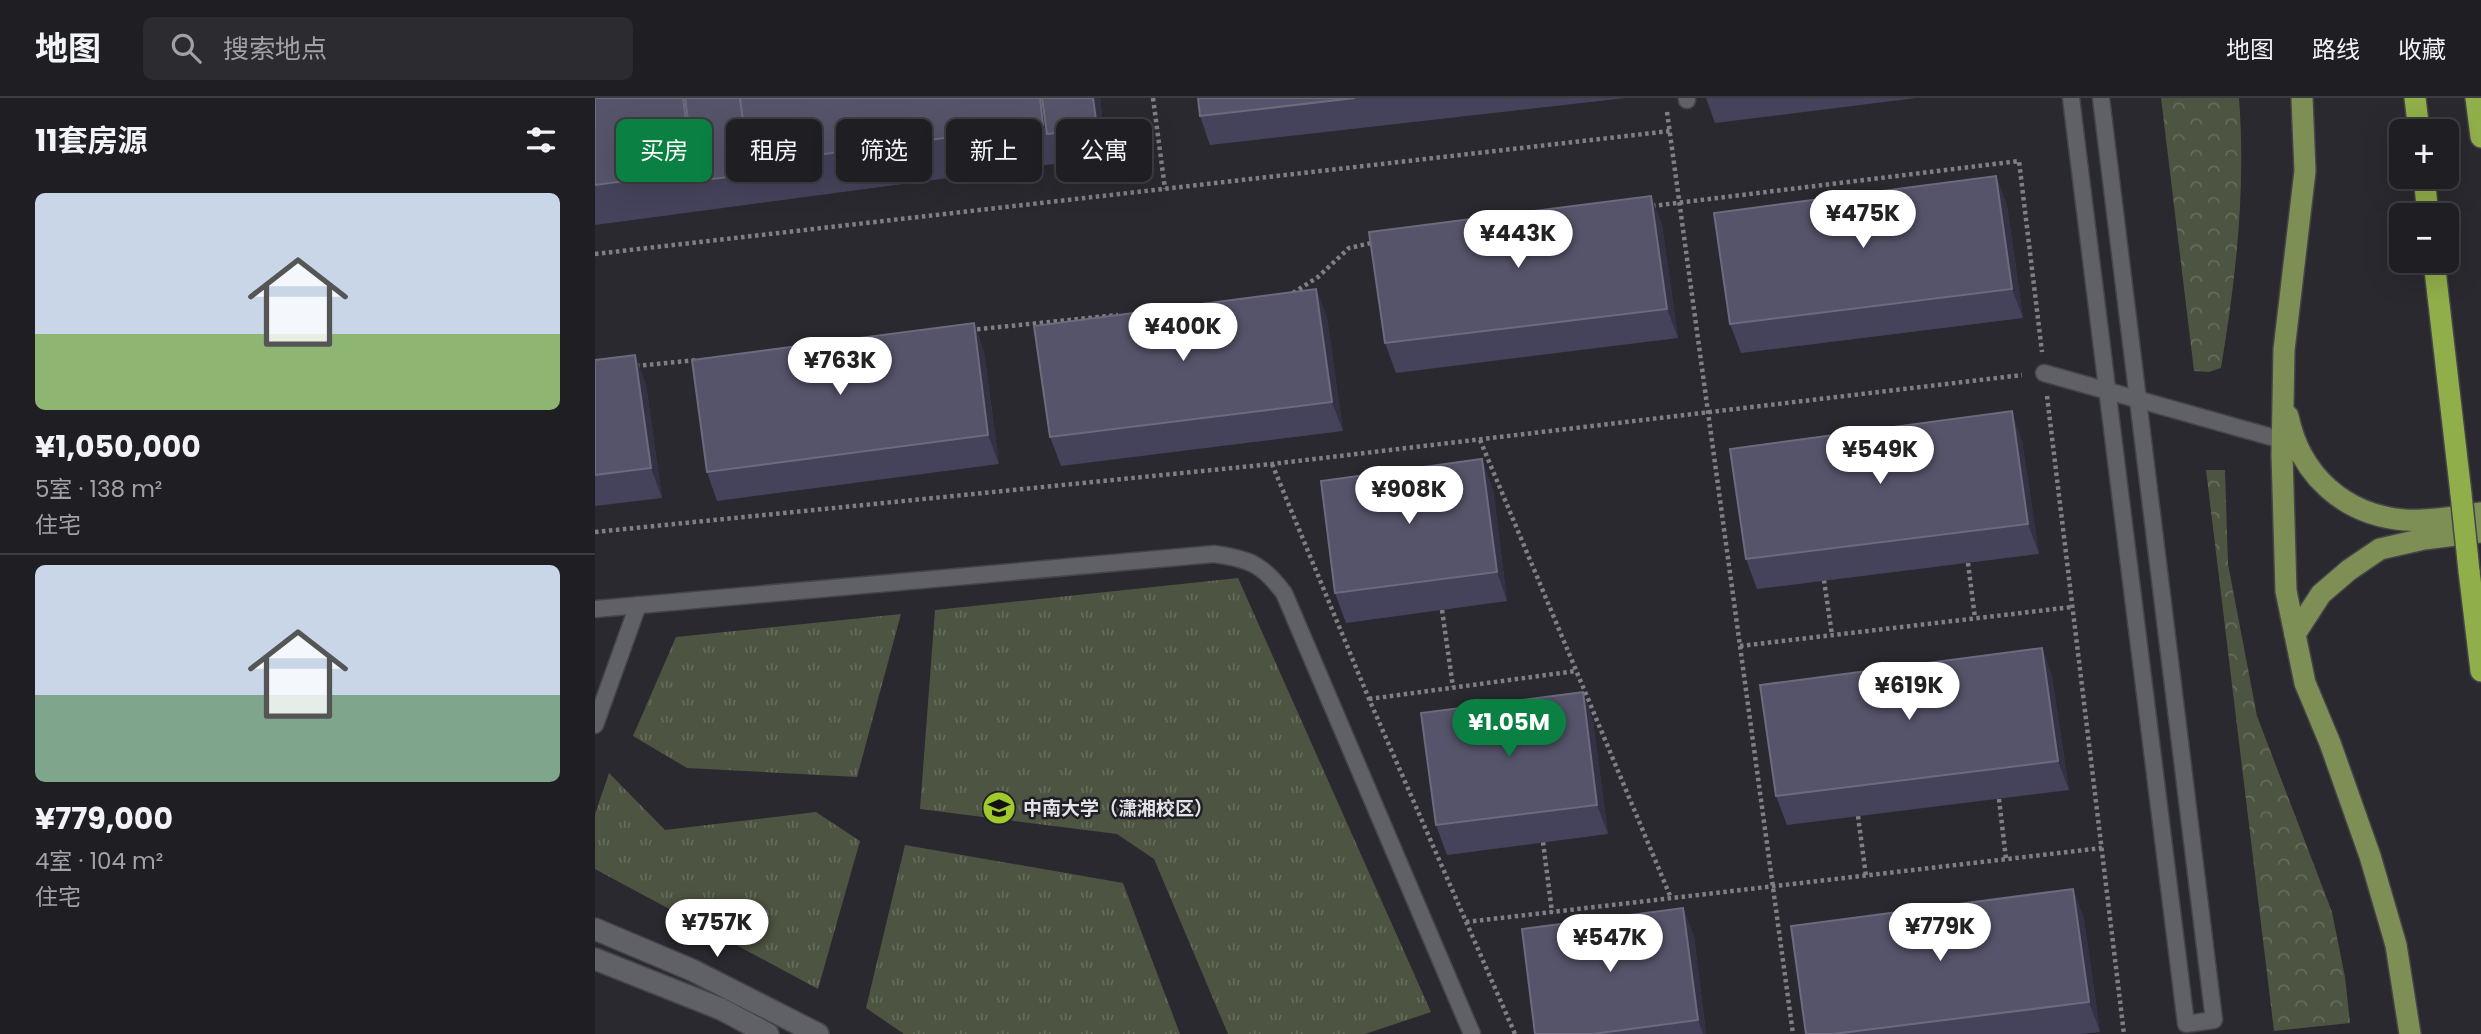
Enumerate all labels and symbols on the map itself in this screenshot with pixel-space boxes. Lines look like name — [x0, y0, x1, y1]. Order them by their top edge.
pin: ¥475K — [1814, 190, 1912, 250]
pin: ¥443K — [1469, 211, 1567, 270]
pin: ¥400K — [1134, 303, 1232, 363]
pin: ¥763K — [791, 338, 889, 397]
pin: ¥549K — [1831, 426, 1929, 486]
pin: ¥908K — [1360, 466, 1458, 526]
pin: ¥619K — [1860, 662, 1958, 722]
pin: ¥1.05M — [1452, 700, 1566, 759]
school or university icon: 中南大学（潇湘校区） — [980, 789, 1018, 827]
place label: 中南大学（潇湘校区） — [1023, 795, 1213, 822]
pin: ¥757K — [668, 900, 766, 959]
pin: ¥779K — [1891, 904, 1989, 963]
pin: ¥547K — [1561, 914, 1659, 974]

